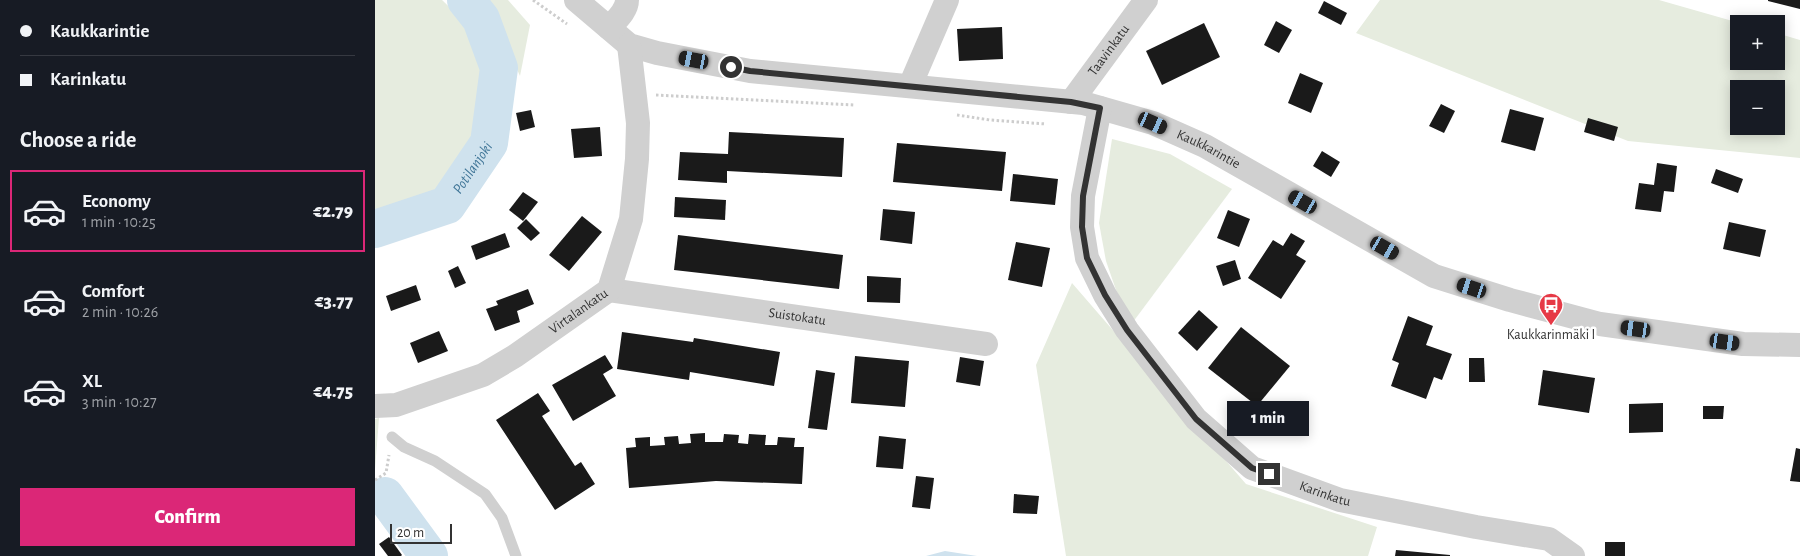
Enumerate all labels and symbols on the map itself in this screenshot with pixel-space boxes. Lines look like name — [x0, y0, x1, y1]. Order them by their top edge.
street label: Taavinkatu — [1086, 22, 1132, 79]
car — [677, 50, 710, 70]
route start — [720, 56, 742, 78]
car — [1136, 110, 1169, 136]
street label: Kaukkarintie — [1174, 127, 1243, 171]
water label: Potilanjoki — [450, 139, 495, 196]
car — [1286, 188, 1319, 216]
car — [1368, 234, 1401, 262]
car — [1455, 276, 1488, 300]
street label: Virtalankatu — [547, 286, 610, 337]
bus stop icon: Kaukkarinmäki I — [1538, 292, 1564, 326]
street label: Suistokatu — [768, 306, 827, 328]
car — [1620, 319, 1651, 339]
place label: Kaukkarinmäki I — [1507, 328, 1595, 342]
car — [1709, 332, 1740, 352]
callout: 1 min — [1228, 402, 1310, 436]
route end — [1258, 463, 1280, 485]
street label: Karinkatu — [1297, 479, 1352, 509]
scale bar — [390, 521, 453, 544]

